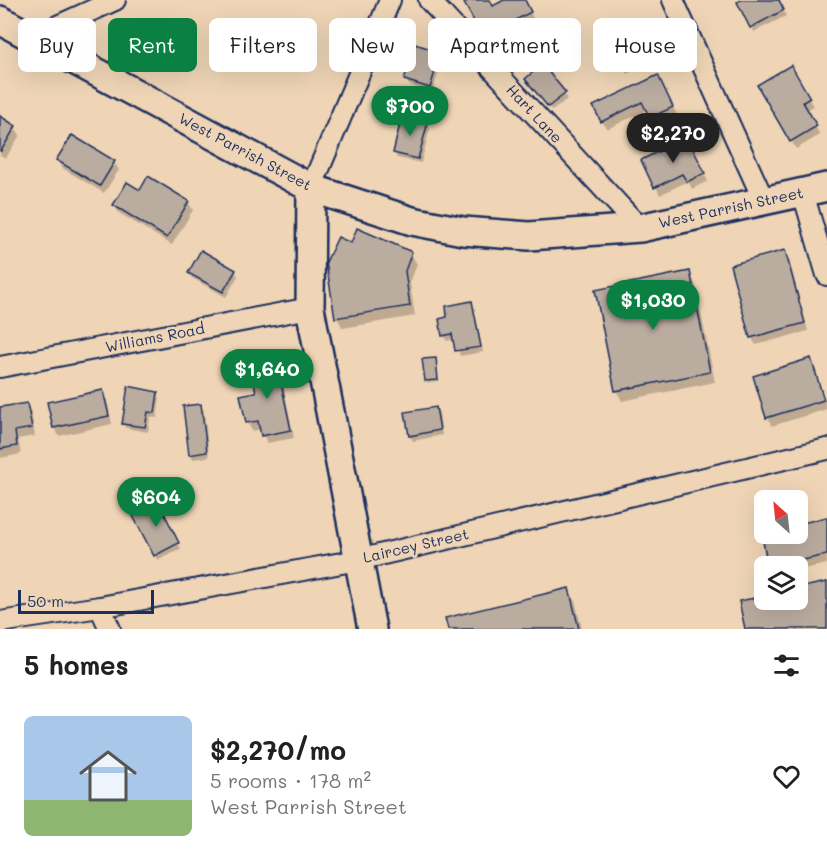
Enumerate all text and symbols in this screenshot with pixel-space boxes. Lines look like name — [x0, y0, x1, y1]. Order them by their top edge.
chip: Buy — [18, 18, 96, 72]
chip: Rent — [108, 18, 197, 72]
chip: Filters — [209, 18, 317, 72]
chip: New — [329, 18, 416, 72]
chip: Apartment — [428, 18, 581, 72]
chip: House — [593, 18, 697, 72]
street label: Hart Lane — [502, 80, 567, 147]
pin: $700 — [374, 86, 446, 137]
text: $700 — [385, 92, 435, 118]
street label: West Parrish Street — [176, 108, 315, 195]
pin: $2,270 — [624, 113, 722, 164]
text: $2,270 — [641, 119, 705, 145]
street label: West Parrish Street — [657, 182, 805, 232]
pin: $1,030 — [604, 280, 702, 331]
text: $1,030 — [620, 286, 686, 312]
street label: Williams Road — [104, 318, 206, 356]
pin: $1,640 — [218, 349, 316, 400]
text: $1,640 — [235, 355, 300, 381]
pin: $604 — [120, 477, 192, 528]
text: $604 — [131, 483, 181, 509]
north arrow — [754, 490, 808, 544]
map controls — [754, 490, 808, 610]
street label: Laircey Street — [361, 523, 471, 567]
button: layers — [754, 556, 808, 610]
scale bar — [18, 587, 154, 614]
text: 50 m — [27, 590, 64, 611]
text: 5 homes — [24, 648, 129, 682]
icon: filters — [770, 649, 803, 682]
text: $2,270/mo — [210, 733, 346, 767]
icon: home — [72, 740, 144, 812]
icon: heart — [770, 760, 803, 793]
text: 5 rooms · 178 m² — [210, 767, 371, 793]
text: West Parrish Street — [210, 793, 407, 819]

